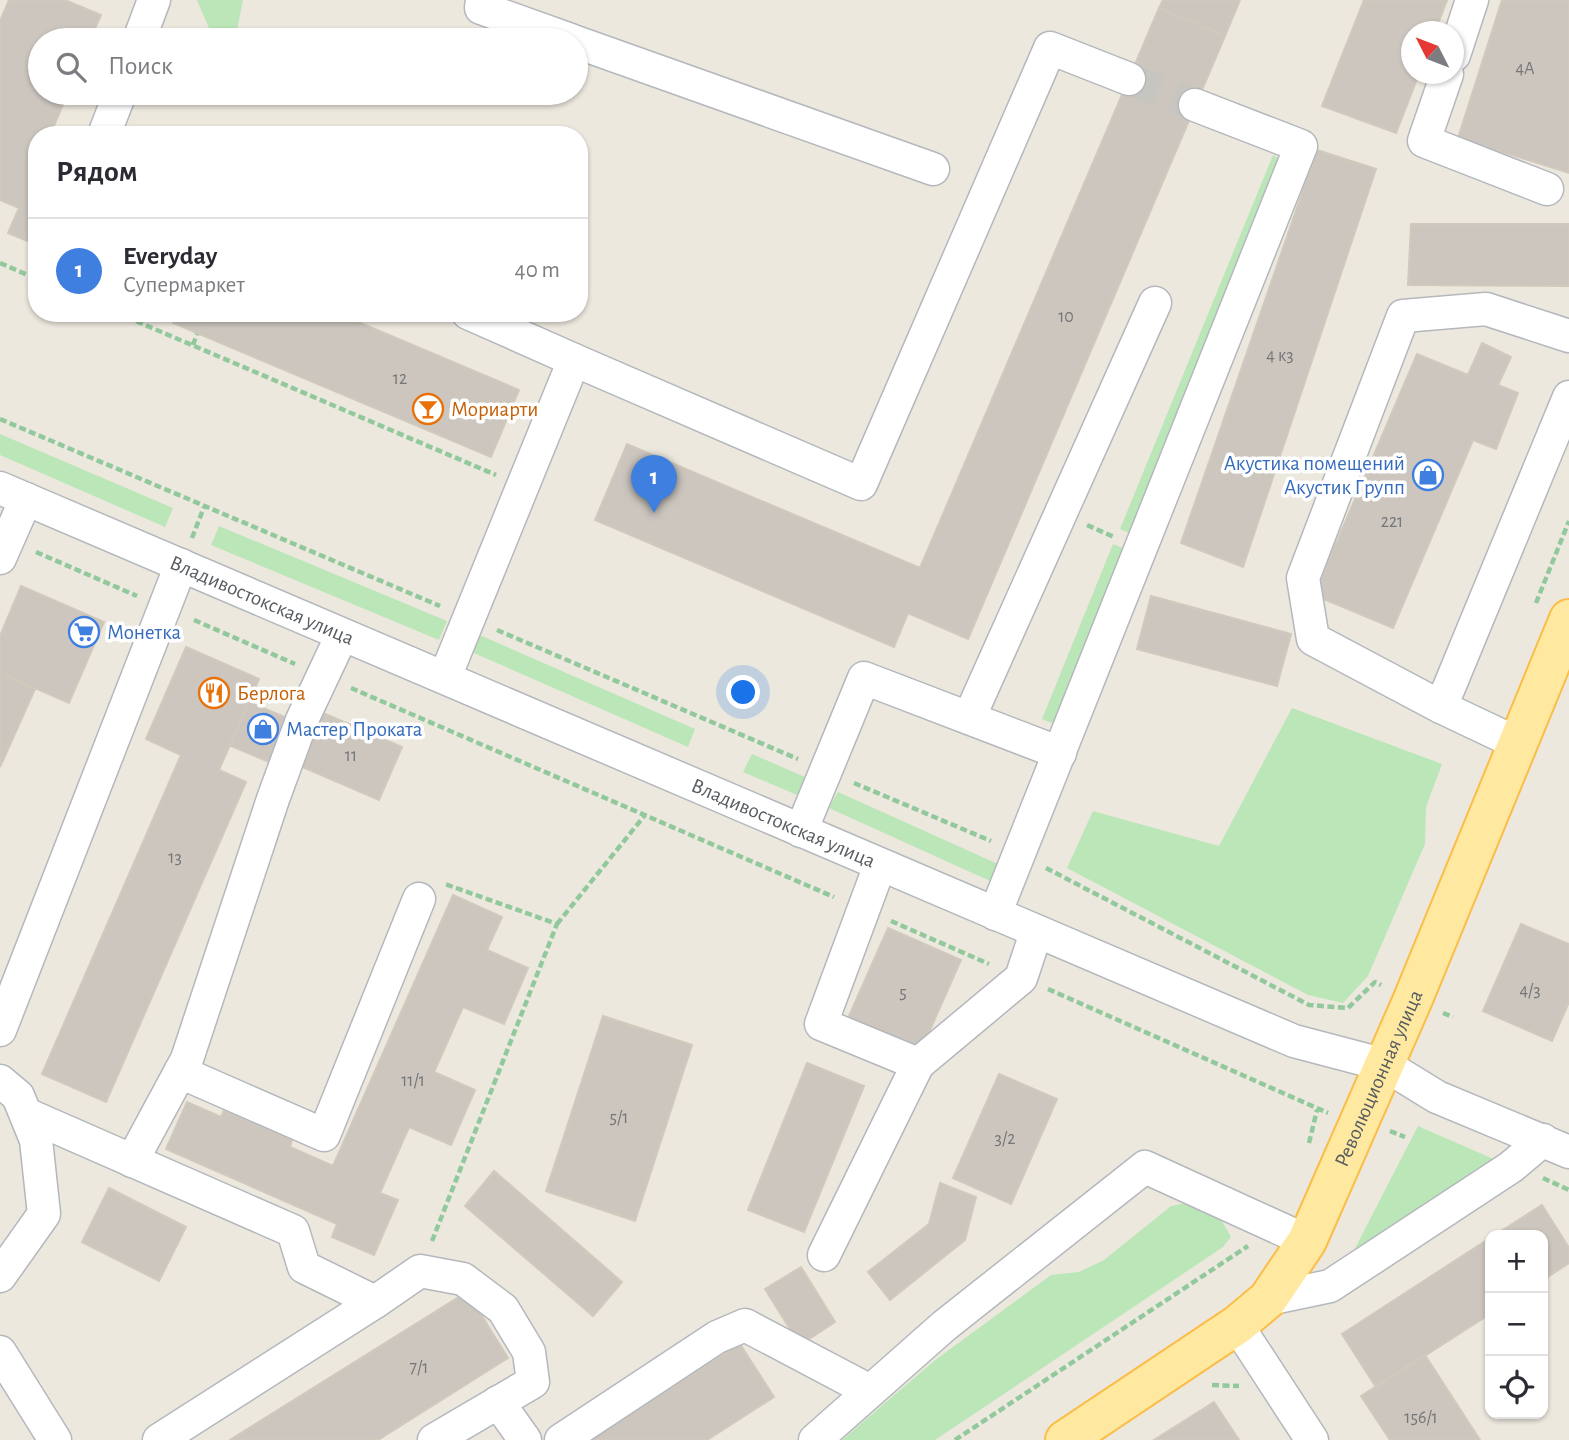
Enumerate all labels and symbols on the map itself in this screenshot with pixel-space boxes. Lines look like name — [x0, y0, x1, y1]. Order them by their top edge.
north arrow — [1401, 21, 1464, 84]
house number: 4А — [1515, 60, 1535, 78]
house number: 10 — [1058, 308, 1074, 326]
house number: 4 к3 — [1266, 347, 1294, 365]
house number: 12 — [393, 370, 407, 388]
bar icon: Мориарти — [411, 392, 445, 426]
place label: Мориарти — [451, 399, 538, 420]
place label: Акустика помещений Акустик Групп — [1224, 453, 1405, 498]
pin: 1 — [631, 455, 677, 513]
shop icon: Акустика помещений Акустик Групп — [1411, 458, 1445, 492]
house number: 221 — [1381, 513, 1403, 531]
street label: Владивостокская улица — [167, 551, 358, 649]
supermarket icon: Монетка — [67, 615, 101, 649]
place label: Монетка — [107, 622, 181, 643]
your location — [726, 675, 760, 709]
restaurant icon: Берлога — [197, 676, 231, 710]
place label: Берлога — [237, 683, 306, 704]
shop icon: Мастер Проката — [246, 712, 280, 746]
place label: Мастер Проката — [286, 719, 423, 740]
house number: 11 — [345, 747, 357, 765]
street label: Владивостокская улица — [688, 774, 879, 872]
house number: 13 — [168, 849, 182, 867]
house number: 4/3 — [1519, 982, 1541, 1000]
house number: 5 — [899, 984, 907, 1002]
street label: Революционная улица — [1330, 987, 1426, 1170]
house number: 11/1 — [401, 1072, 425, 1090]
house number: 5/1 — [610, 1109, 628, 1127]
house number: 3/2 — [995, 1130, 1015, 1148]
house number: 7/1 — [410, 1359, 428, 1377]
house number: 156/1 — [1404, 1409, 1438, 1427]

